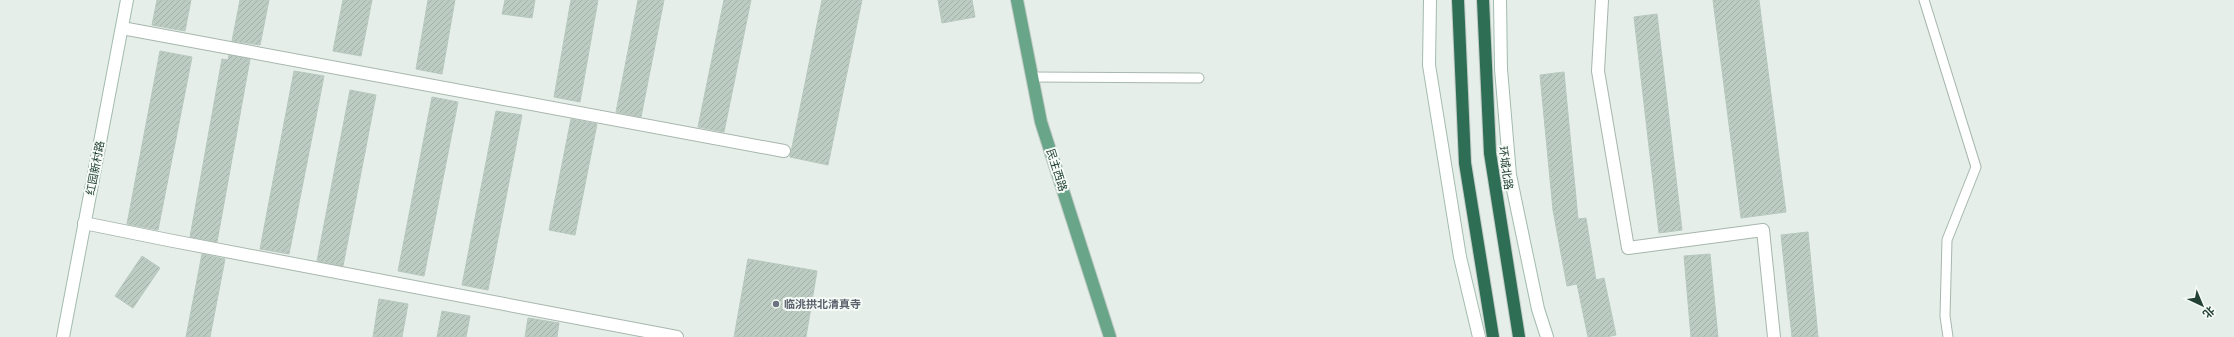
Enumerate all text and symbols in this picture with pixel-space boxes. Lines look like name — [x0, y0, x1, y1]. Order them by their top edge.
street label: 红园新村路 — [82, 139, 108, 197]
street label: 环城北路 — [1495, 145, 1517, 191]
street label: 民主西路 — [1043, 147, 1071, 193]
north arrow — [2182, 285, 2222, 325]
place label: 临洮拱北清真寺 — [784, 296, 861, 312]
marker: 临洮拱北清真寺 — [771, 299, 781, 309]
text: 北 — [2199, 303, 2218, 322]

